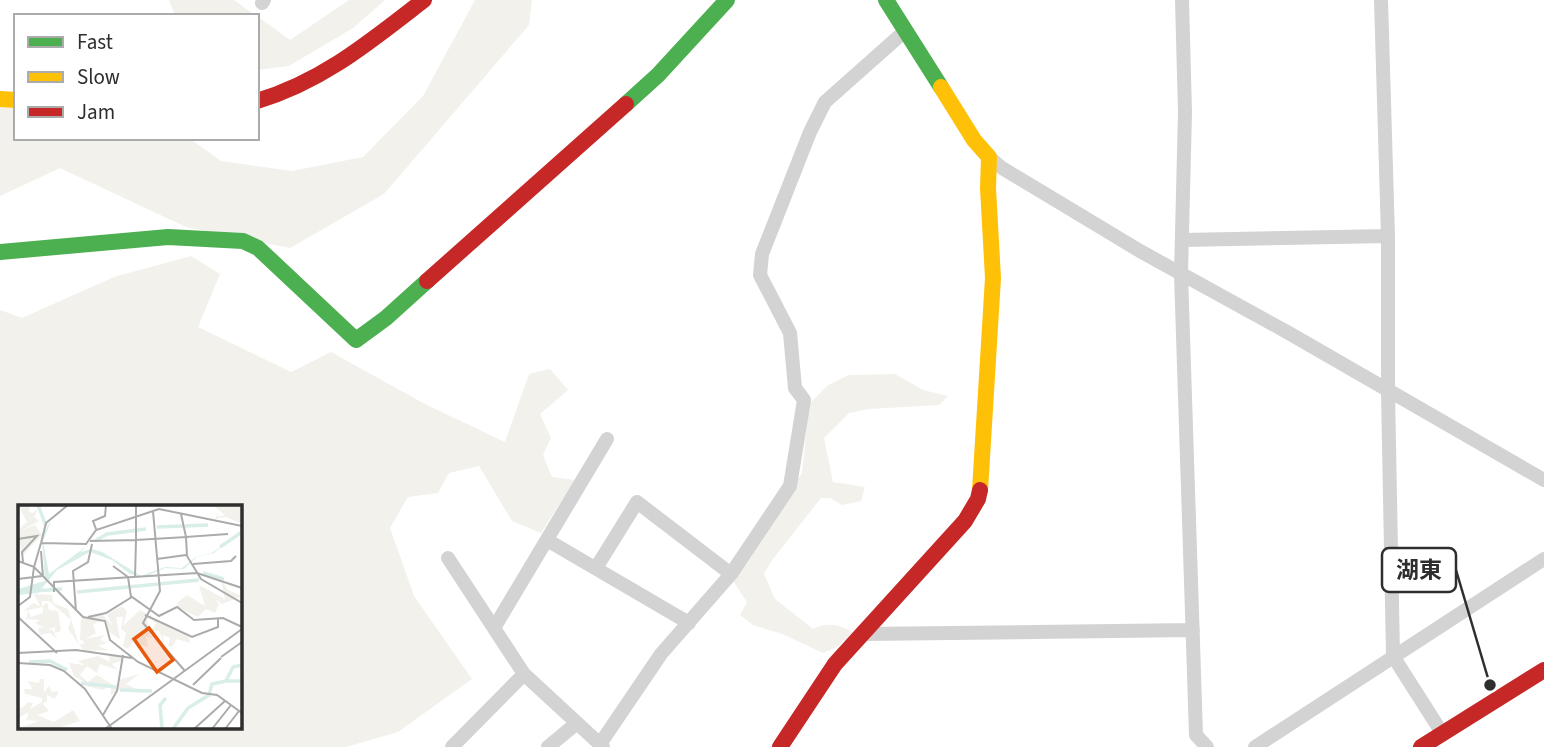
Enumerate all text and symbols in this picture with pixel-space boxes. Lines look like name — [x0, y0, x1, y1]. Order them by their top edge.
legend — [14, 14, 259, 140]
text: Fast — [77, 27, 113, 57]
text: Slow — [77, 62, 120, 92]
text: Jam — [77, 97, 115, 127]
inset map — [18, 505, 242, 730]
callout: 湖東 — [1382, 548, 1456, 592]
text: 湖東 — [1396, 554, 1442, 587]

